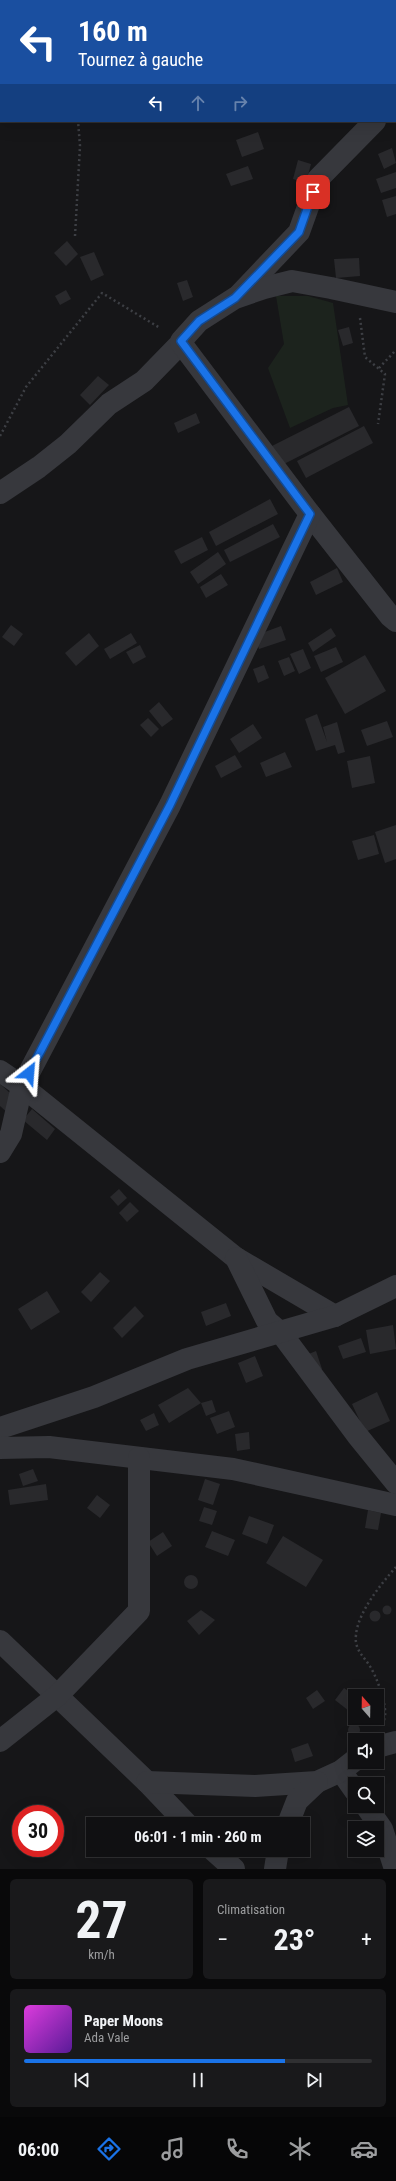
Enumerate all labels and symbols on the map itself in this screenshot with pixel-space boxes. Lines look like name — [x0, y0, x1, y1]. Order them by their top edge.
pin — [296, 175, 330, 209]
position arrow — [8, 1052, 50, 1094]
north arrow — [348, 1689, 384, 1725]
speed limit sign: 30 — [12, 1805, 64, 1857]

